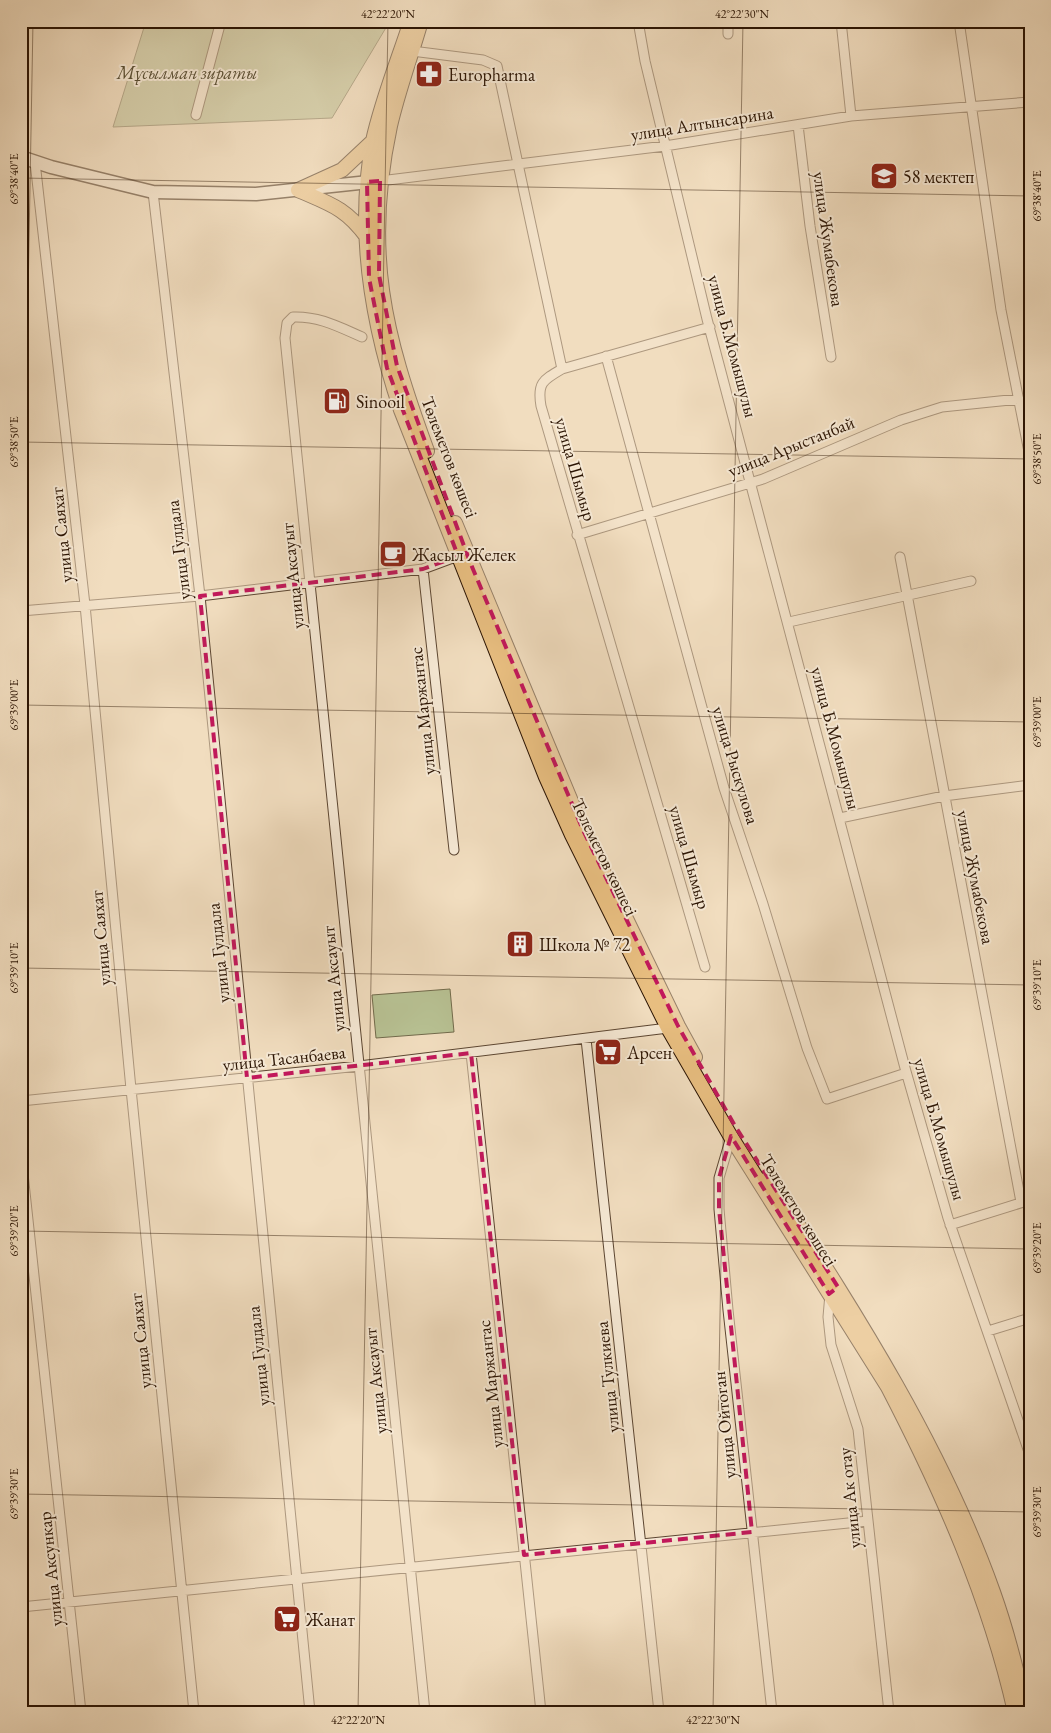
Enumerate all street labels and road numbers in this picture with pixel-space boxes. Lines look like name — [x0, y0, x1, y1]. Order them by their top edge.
street label: улица Алтынсарина — [629, 100, 776, 146]
street label: улица Жумабекова — [808, 170, 850, 309]
street label: улица Б.Момышулы — [703, 272, 763, 420]
street label: Төлеметов көшесі — [416, 393, 484, 522]
street label: улица Арыстанбай — [724, 410, 858, 482]
street label: улица Шымыр — [550, 414, 602, 524]
street label: улица Саяхат — [44, 486, 77, 584]
street label: улица Гулдала — [160, 498, 196, 601]
street label: улица Аксауыт — [275, 521, 309, 630]
street label: улица Маржантас — [404, 646, 440, 776]
street label: улица Б.Момышулы — [806, 664, 866, 812]
street label: улица Рыскулова — [707, 703, 765, 827]
street label: Төлеметов көшесі — [567, 794, 644, 920]
street label: улица Шымыр — [664, 802, 716, 912]
street label: улица Жумабекова — [952, 808, 1000, 947]
street label: улица Саяхат — [84, 889, 116, 987]
street label: улица Гулдала — [201, 901, 235, 1004]
street label: улица Аксауыт — [316, 924, 350, 1033]
street label: улица Тасанбаева — [221, 1040, 348, 1076]
street label: улица Б.Момышулы — [909, 1055, 971, 1203]
street label: Төлеметов көшесі — [755, 1150, 843, 1271]
street label: улица Саяхат — [123, 1292, 156, 1390]
street label: улица Гулдала — [241, 1304, 275, 1407]
street label: улица Маржантас — [472, 1319, 508, 1449]
street label: улица Тулкиева — [590, 1319, 624, 1434]
street label: улица Аксауыт — [358, 1326, 392, 1435]
street label: улица Ойтоган — [707, 1370, 741, 1480]
street label: улица Ак отау — [832, 1446, 866, 1550]
street label: улица Аксункар — [33, 1510, 67, 1628]

